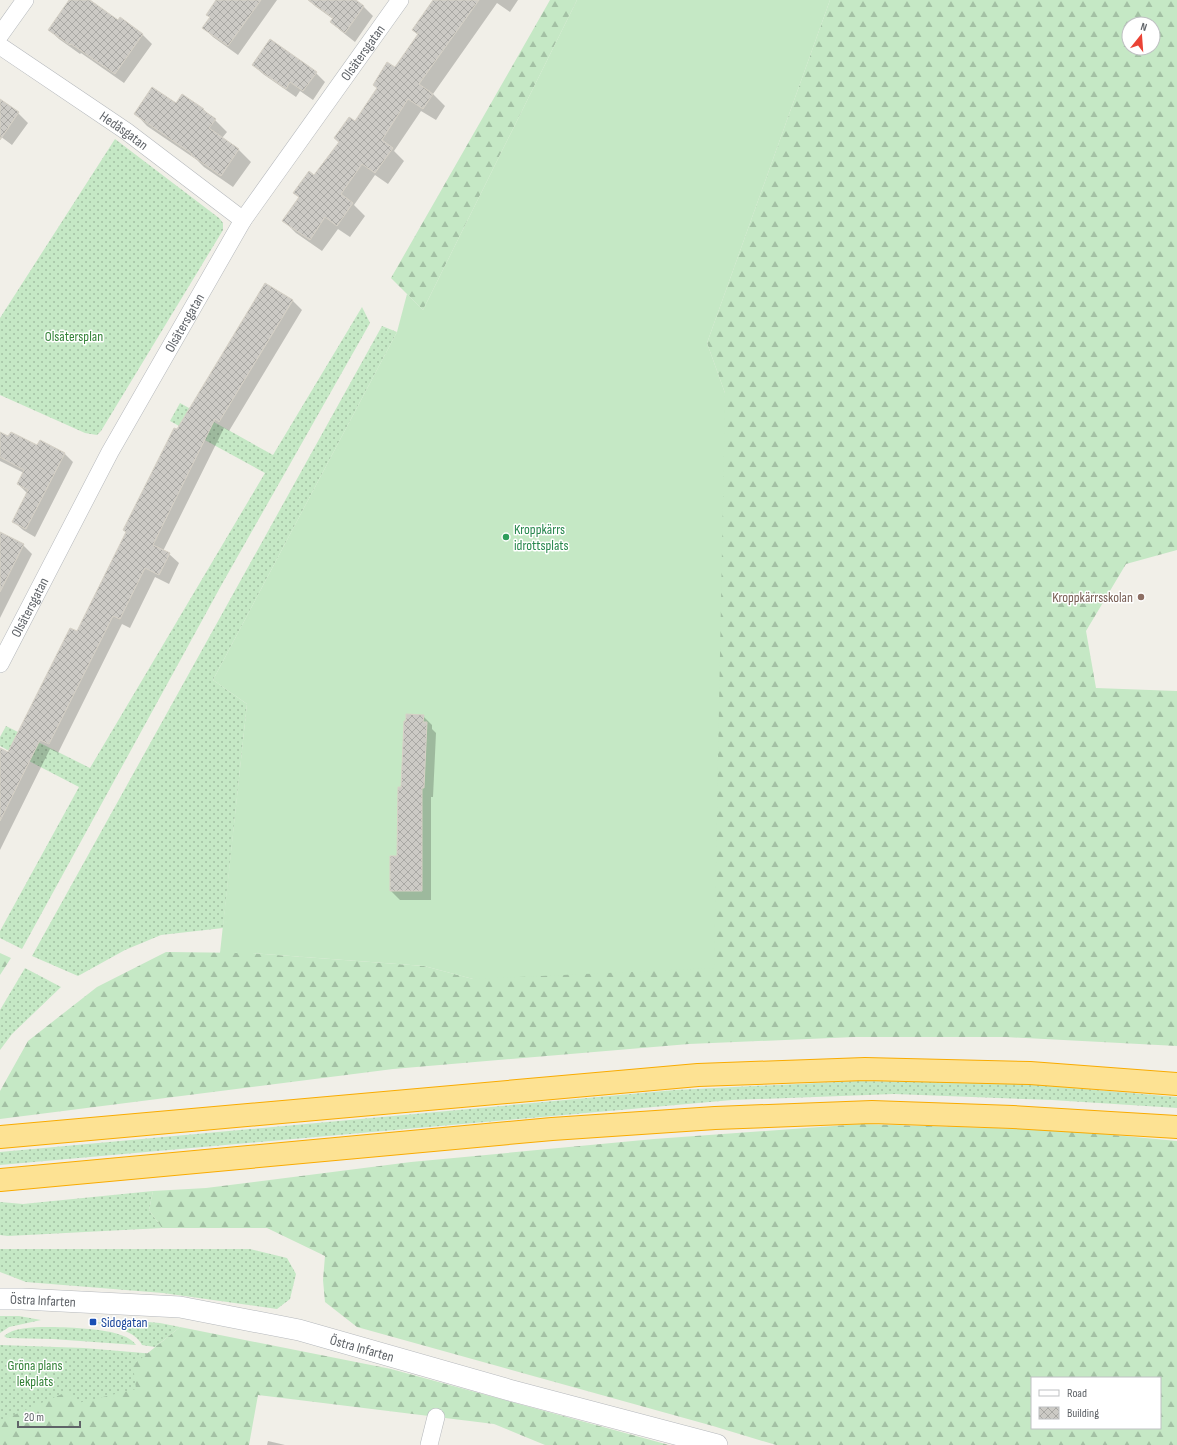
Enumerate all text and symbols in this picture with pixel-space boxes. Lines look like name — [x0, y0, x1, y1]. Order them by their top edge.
north arrow — [1121, 16, 1161, 56]
text: N — [1139, 20, 1149, 34]
street label: Olsätersgatan — [337, 21, 389, 84]
street label: Hedåsgatan — [96, 108, 151, 154]
street label: Olsätersgatan — [161, 290, 208, 355]
park label: Olsätersplan — [45, 328, 103, 345]
place label: Kroppkärrs idrottsplats — [514, 521, 569, 554]
marker: Kroppkärrs idrottsplats — [501, 532, 511, 542]
street label: Olsätersgatan — [7, 575, 52, 640]
place label: Kroppkärrsskolan — [1052, 589, 1133, 606]
marker: Kroppkärrsskolan — [1136, 592, 1146, 602]
street label: Östra Infarten — [10, 1291, 76, 1311]
place label: Sidogatan — [101, 1314, 148, 1331]
marker: Sidogatan — [88, 1317, 98, 1327]
street label: Östra Infarten — [328, 1331, 396, 1366]
park label: Gröna plans lekplats — [7, 1357, 63, 1390]
legend — [1031, 1377, 1161, 1429]
text: Road — [1067, 1386, 1087, 1401]
scale bar — [18, 1403, 80, 1429]
text: Building — [1067, 1406, 1099, 1421]
text: 20 m — [24, 1410, 44, 1425]

